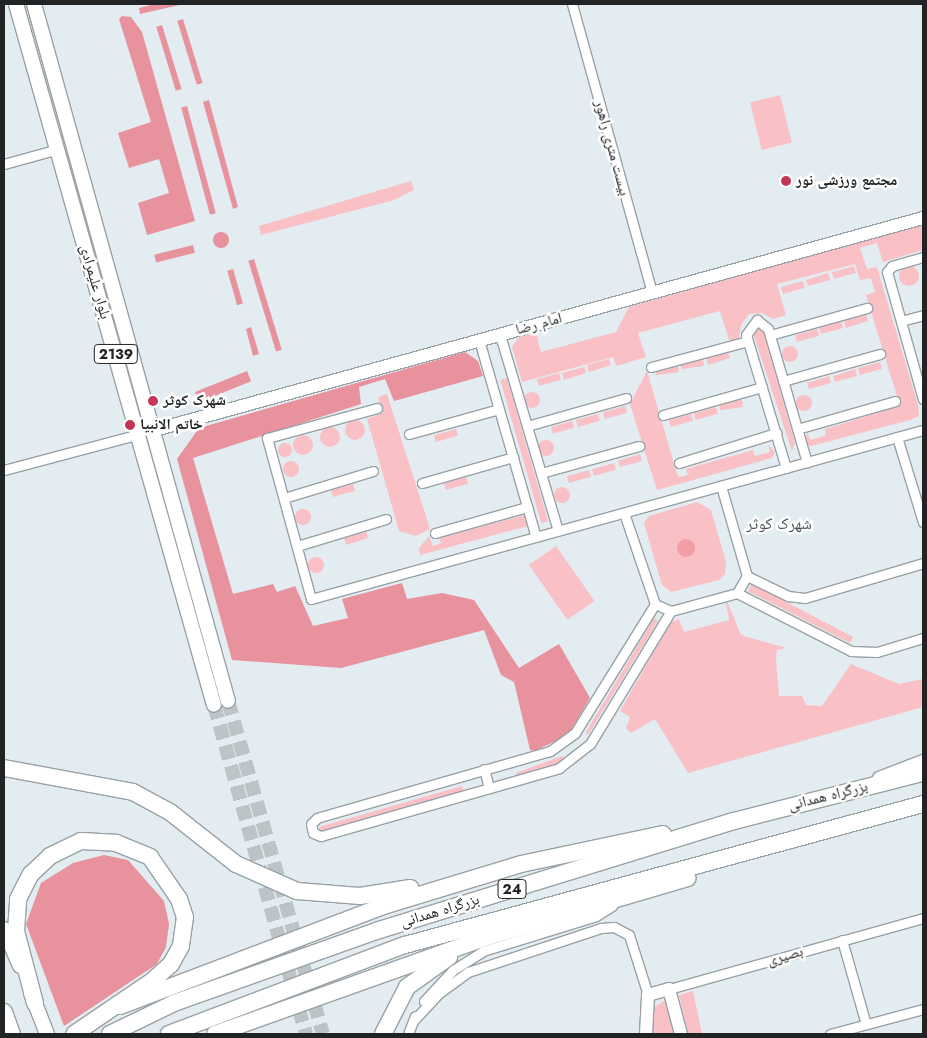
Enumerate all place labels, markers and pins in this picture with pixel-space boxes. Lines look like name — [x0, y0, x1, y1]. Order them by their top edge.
place label: مجتمع ورزشی نور — [796, 172, 897, 190]
marker: مجتمع ورزشی نور — [780, 175, 792, 187]
place label: شهرک کوثر — [163, 392, 226, 410]
marker: شهرک کوثر — [147, 395, 159, 407]
place label: خاتم الانبیا — [140, 416, 203, 434]
marker: خاتم الانبیا — [124, 419, 136, 431]

